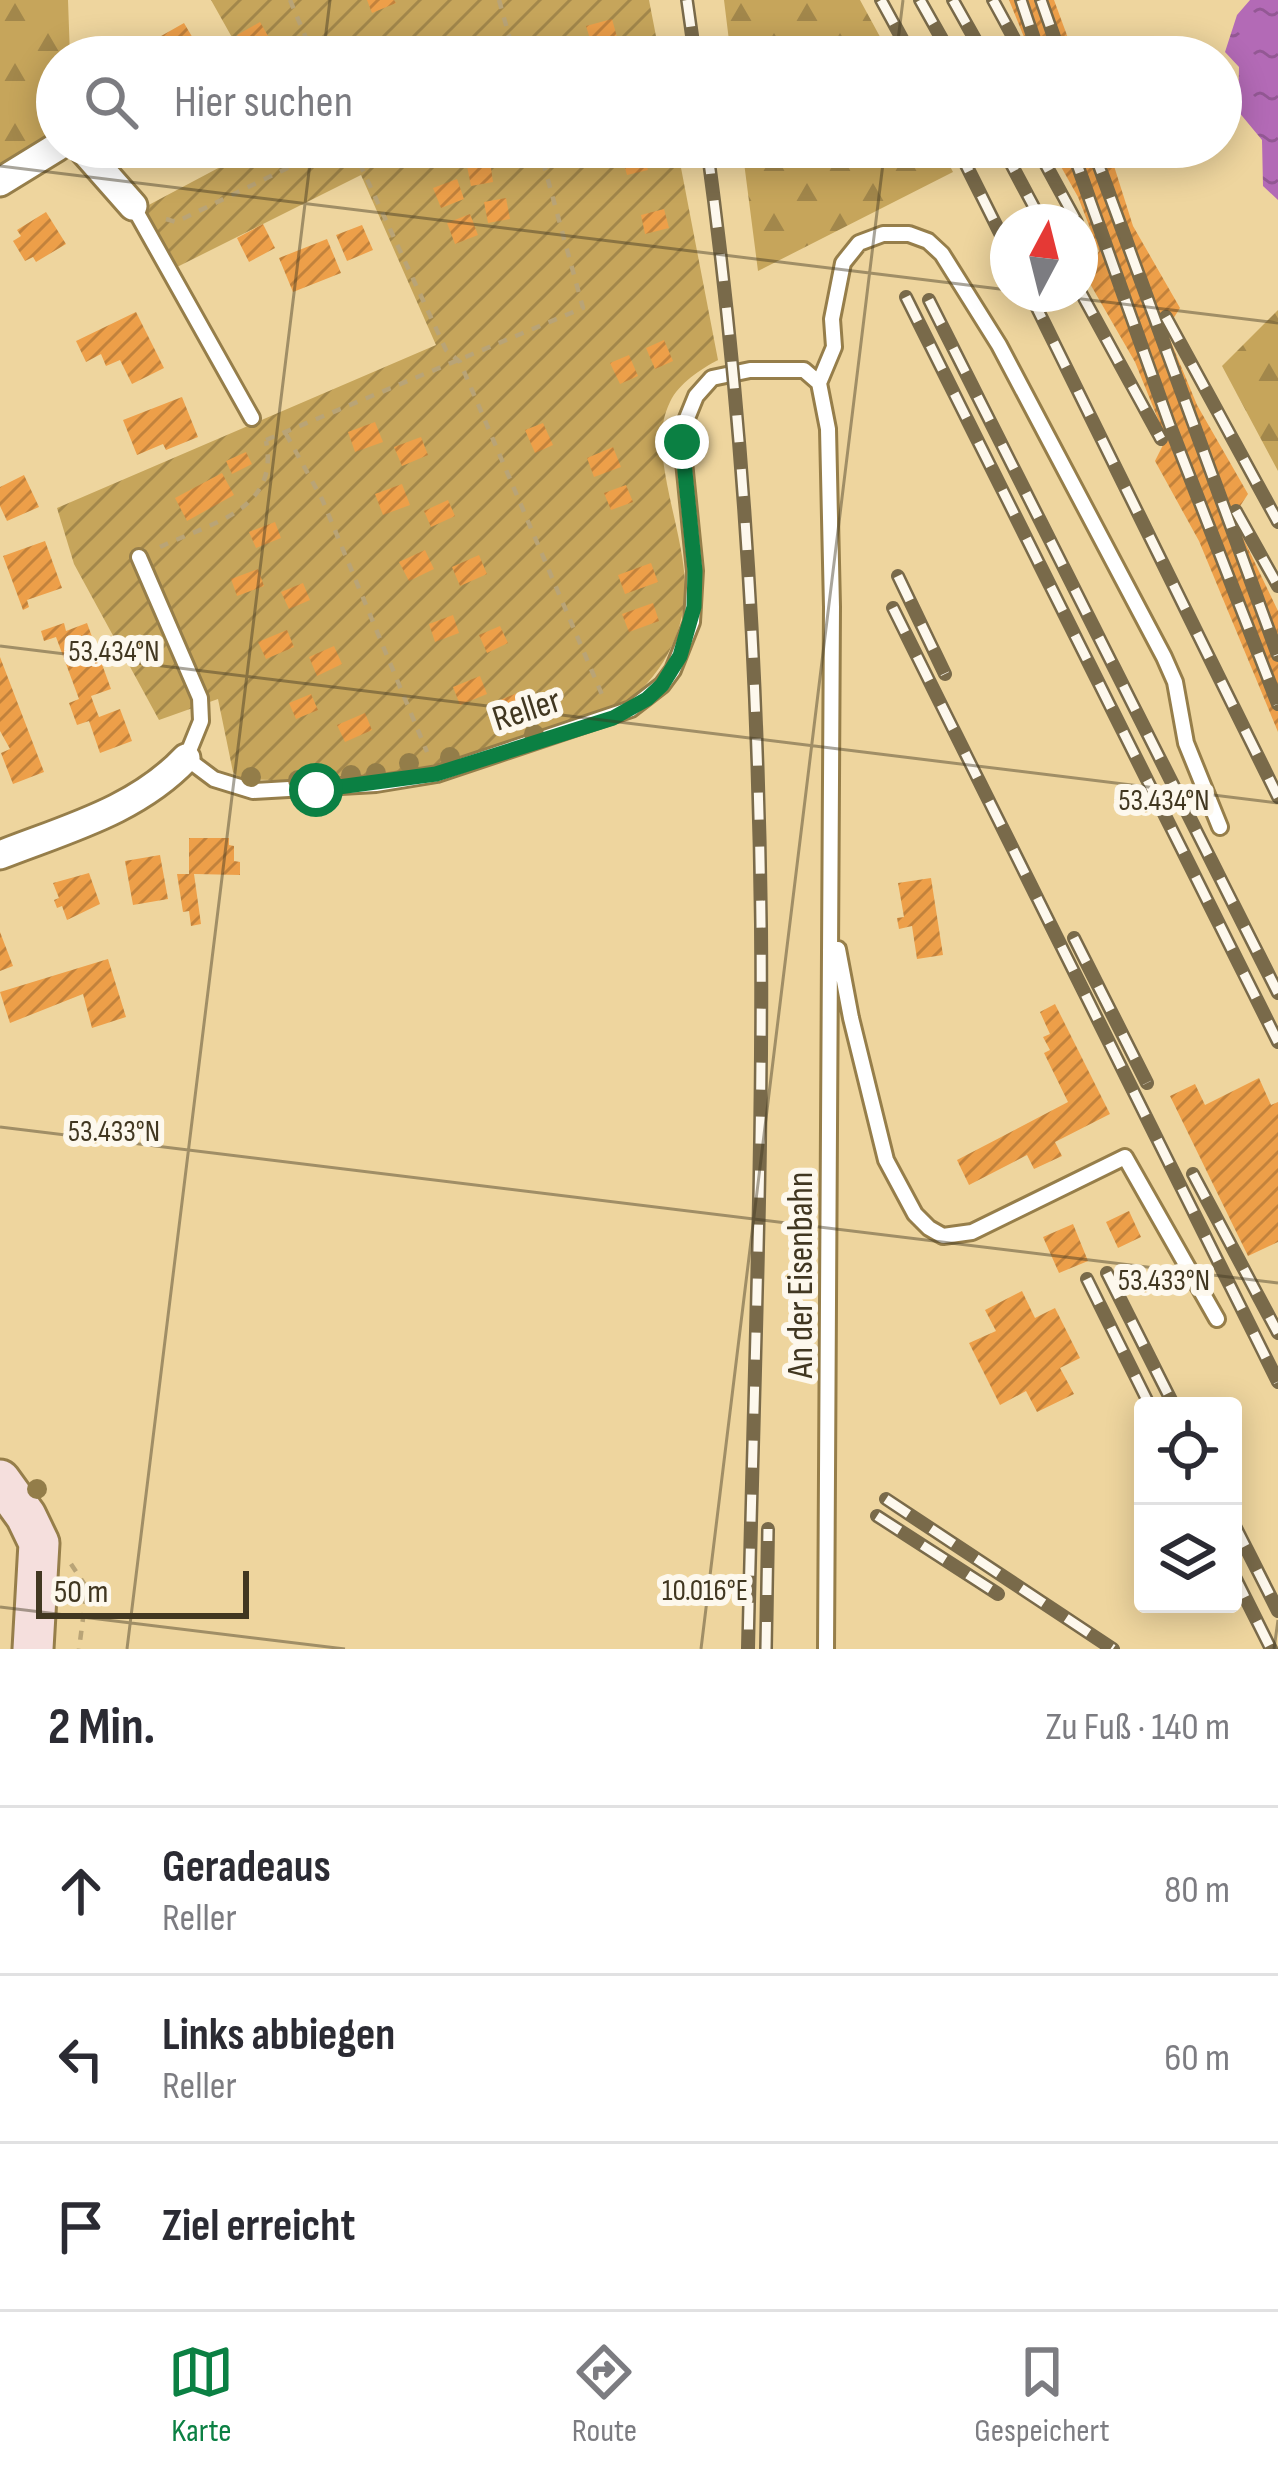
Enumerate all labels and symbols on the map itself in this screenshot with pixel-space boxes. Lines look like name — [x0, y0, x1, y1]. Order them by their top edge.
north arrow — [990, 204, 1098, 312]
route end — [655, 415, 709, 469]
text: 53.434°N — [68, 634, 160, 670]
street label: Reller — [487, 679, 566, 741]
route start — [289, 763, 343, 817]
text: 53.434°N — [1118, 783, 1210, 819]
text: 53.433°N — [68, 1114, 160, 1150]
street label: An der Eisenbahn — [780, 1172, 823, 1379]
text: 53.433°N — [1118, 1263, 1210, 1299]
scale bar — [36, 1565, 249, 1618]
text: 10.016°E — [662, 1573, 748, 1609]

